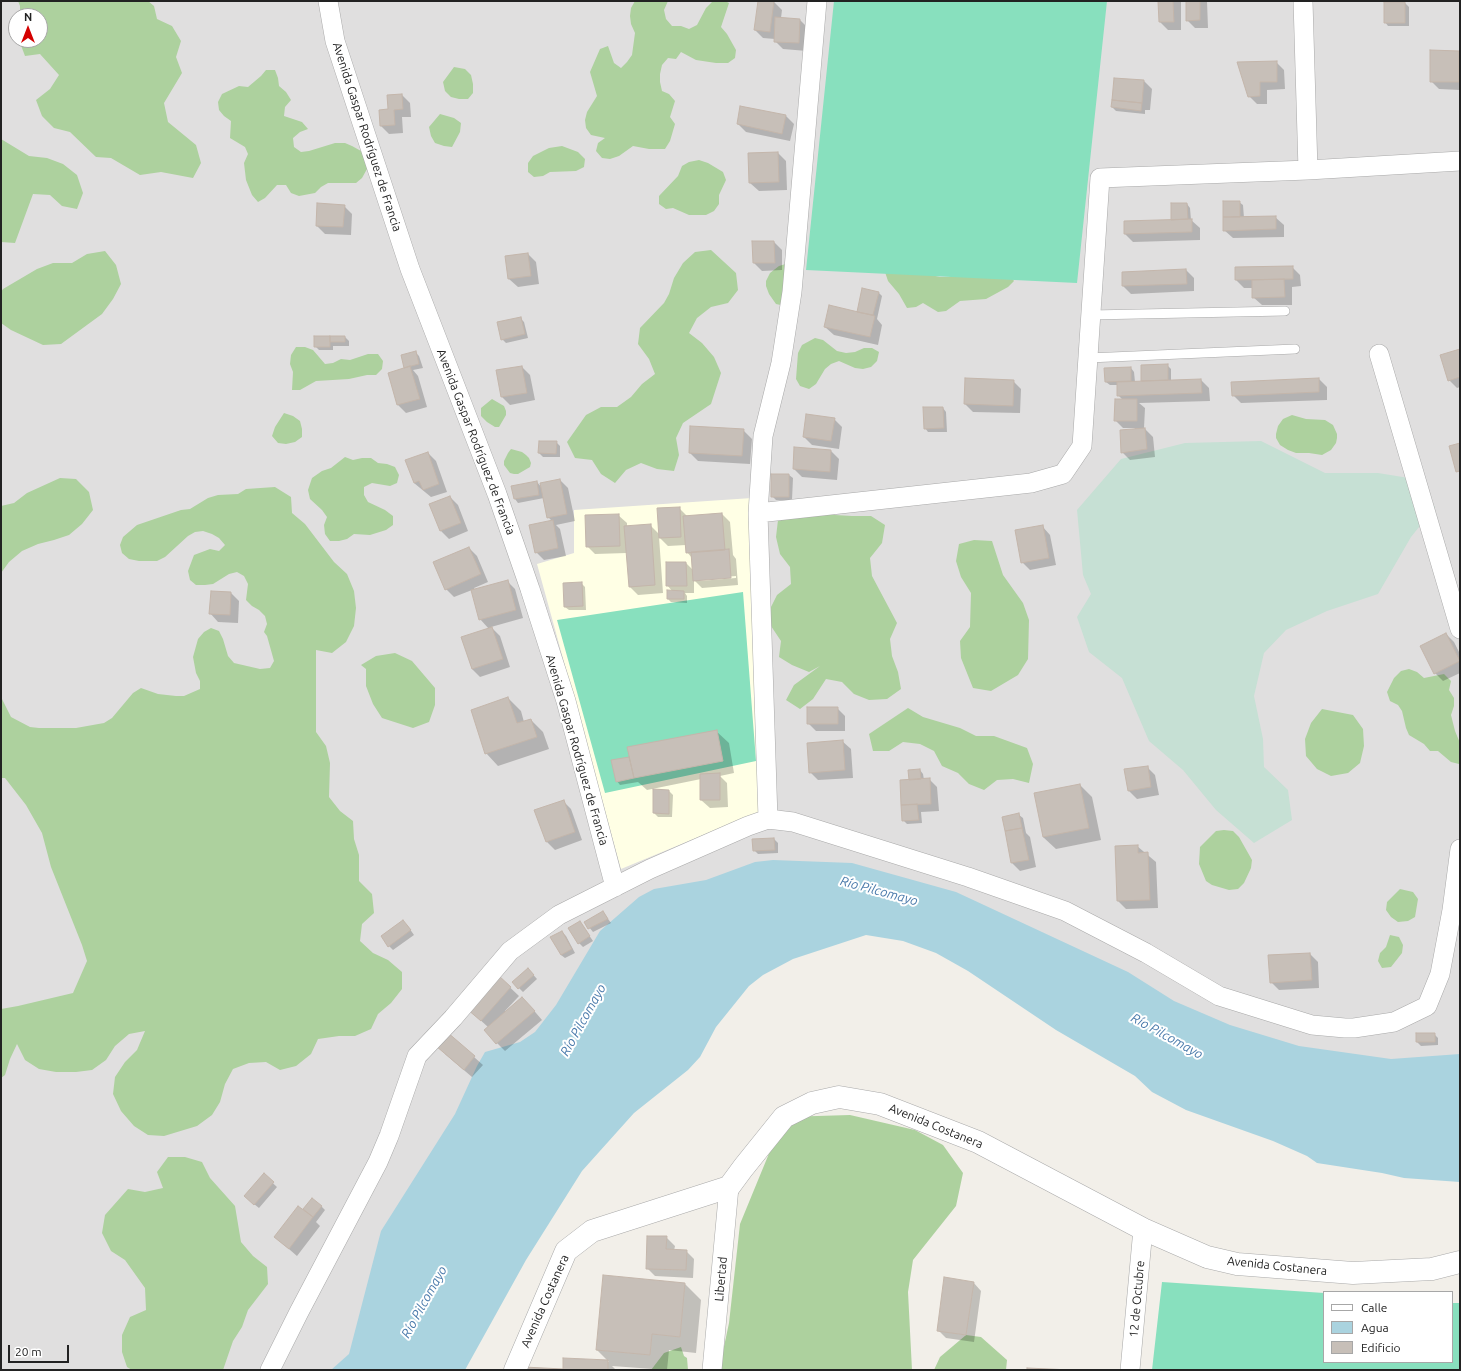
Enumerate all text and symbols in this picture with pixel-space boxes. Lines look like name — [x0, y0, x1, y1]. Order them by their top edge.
north arrow — [8, 8, 48, 48]
text: N — [24, 11, 32, 23]
street label: Avenida Gaspar Rodríguez de Francia — [330, 41, 404, 233]
street label: Avenida Gaspar Rodríguez de Francia — [434, 347, 518, 537]
street label: Avenida Gaspar Rodríguez de Francia — [543, 653, 611, 847]
water label: Río Pilcomayo — [839, 873, 919, 909]
water label: Río Pilcomayo — [557, 981, 609, 1059]
water label: Río Pilcomayo — [1128, 1010, 1206, 1062]
street label: Avenida Costanera — [887, 1101, 985, 1151]
street label: Avenida Costanera — [518, 1252, 572, 1350]
street label: Avenida Costanera — [1226, 1254, 1328, 1278]
street label: Libertad — [712, 1256, 730, 1302]
street label: 12 de Octubre — [1126, 1260, 1148, 1338]
water label: Río Pilcomayo — [398, 1263, 450, 1341]
legend — [1323, 1291, 1453, 1363]
text: Calle — [1361, 1301, 1387, 1314]
text: Agua — [1361, 1321, 1389, 1334]
scale bar — [10, 1337, 71, 1363]
text: Edificio — [1361, 1341, 1401, 1354]
text: 20 m — [15, 1345, 42, 1358]

